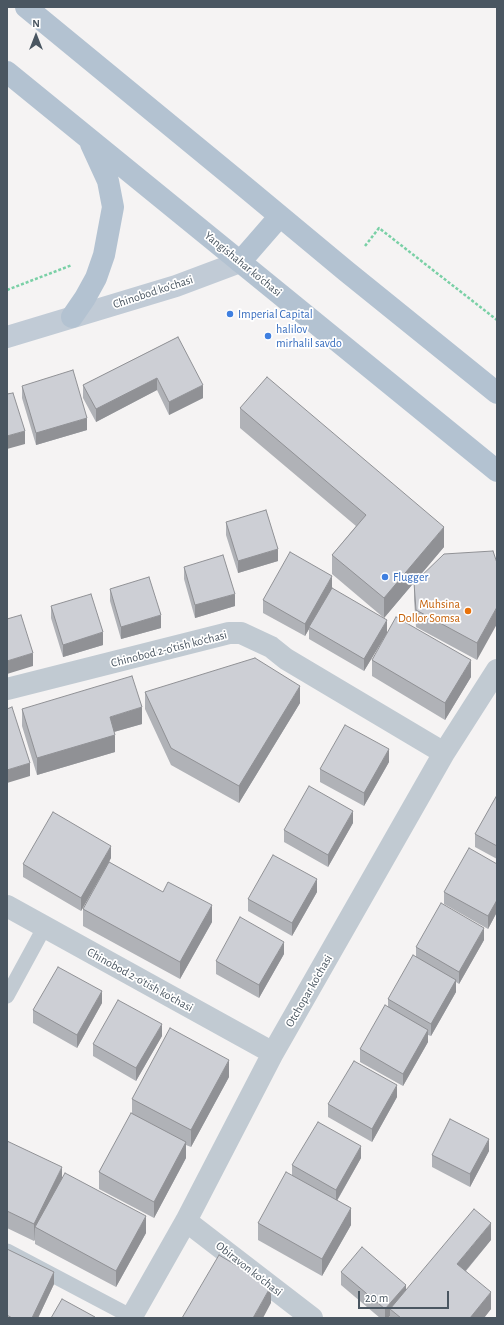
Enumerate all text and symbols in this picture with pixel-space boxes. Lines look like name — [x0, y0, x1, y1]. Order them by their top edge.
north arrow — [16, 16, 56, 56]
text: N — [32, 18, 40, 29]
street label: Yangishahar ko‘chasi — [201, 228, 285, 300]
street label: Chinobod ko'chasi — [111, 272, 195, 312]
place label: Imperial Capital — [238, 307, 313, 321]
marker: Imperial Capital — [225, 309, 235, 319]
place label: halilov mirhalil savdo — [276, 322, 342, 350]
marker: halilov mirhalil savdo — [263, 331, 273, 341]
place label: Flugger — [393, 570, 428, 584]
marker: Flugger — [380, 572, 390, 582]
place label: Muhsina Dollor Somsa — [398, 597, 460, 625]
marker: Muhsina Dollor Somsa — [463, 606, 473, 616]
street label: Chinobod 2-o'tish ko'chasi — [109, 628, 229, 670]
street label: Chinobod 2-o'tish ko'chasi — [84, 945, 196, 1015]
street label: Otchopar ko'chasi — [282, 952, 336, 1030]
street label: Obiravon ko'chasi — [213, 1239, 285, 1299]
scale bar — [360, 1283, 451, 1309]
text: 20 m — [365, 1292, 388, 1304]

